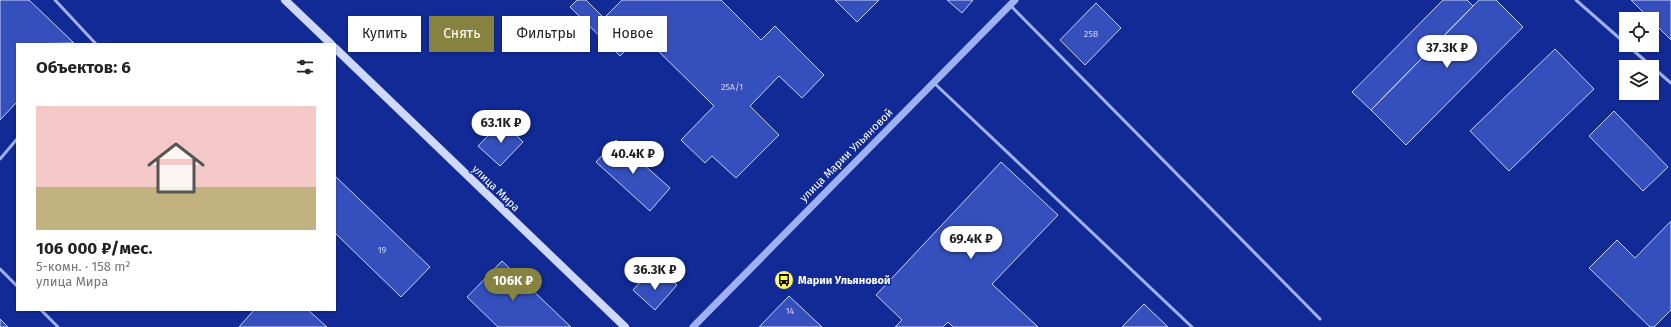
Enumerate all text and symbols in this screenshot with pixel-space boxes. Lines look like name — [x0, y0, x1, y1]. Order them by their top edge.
map controls — [1619, 12, 1659, 100]
button: locate — [1619, 12, 1659, 52]
chip: Купить — [348, 16, 421, 52]
chip: Снять — [429, 16, 494, 52]
chip: Фильтры — [502, 16, 590, 52]
chip: Новое — [598, 16, 667, 52]
house number: 25В — [1084, 29, 1099, 39]
pin: 37.3K ₽ — [1410, 35, 1484, 69]
text: 37.3K ₽ — [1426, 40, 1468, 55]
icon: filters — [294, 56, 316, 78]
text: Объектов: 6 — [36, 57, 131, 78]
button: layers — [1619, 60, 1659, 100]
house number: 25А/1 — [721, 82, 743, 92]
street label: улица Марии Ульяновой — [797, 106, 896, 205]
pin: 63.1K ₽ — [464, 110, 538, 144]
text: 63.1K ₽ — [481, 115, 521, 130]
icon: home — [140, 132, 212, 204]
pin: 40.4K ₽ — [596, 141, 670, 175]
text: 40.4K ₽ — [611, 146, 655, 161]
street label: улица Мира — [469, 162, 522, 214]
pin: 69.4K ₽ — [934, 226, 1008, 260]
text: 69.4K ₽ — [949, 231, 993, 246]
text: 106 000 ₽/мес. — [36, 238, 153, 259]
house number: 19 — [378, 245, 387, 255]
pin: 36.3K ₽ — [618, 257, 692, 291]
text: 5-комн. · 158 m² — [36, 259, 131, 274]
text: 36.3K ₽ — [633, 262, 677, 277]
pin: 106K ₽ — [480, 268, 546, 302]
bus stop icon: Марии Ульяновой — [773, 269, 795, 291]
text: 106K ₽ — [493, 273, 533, 288]
text: улица Мира — [36, 274, 108, 289]
place label: Марии Ульяновой — [798, 274, 891, 287]
house number: 14 — [786, 306, 795, 316]

